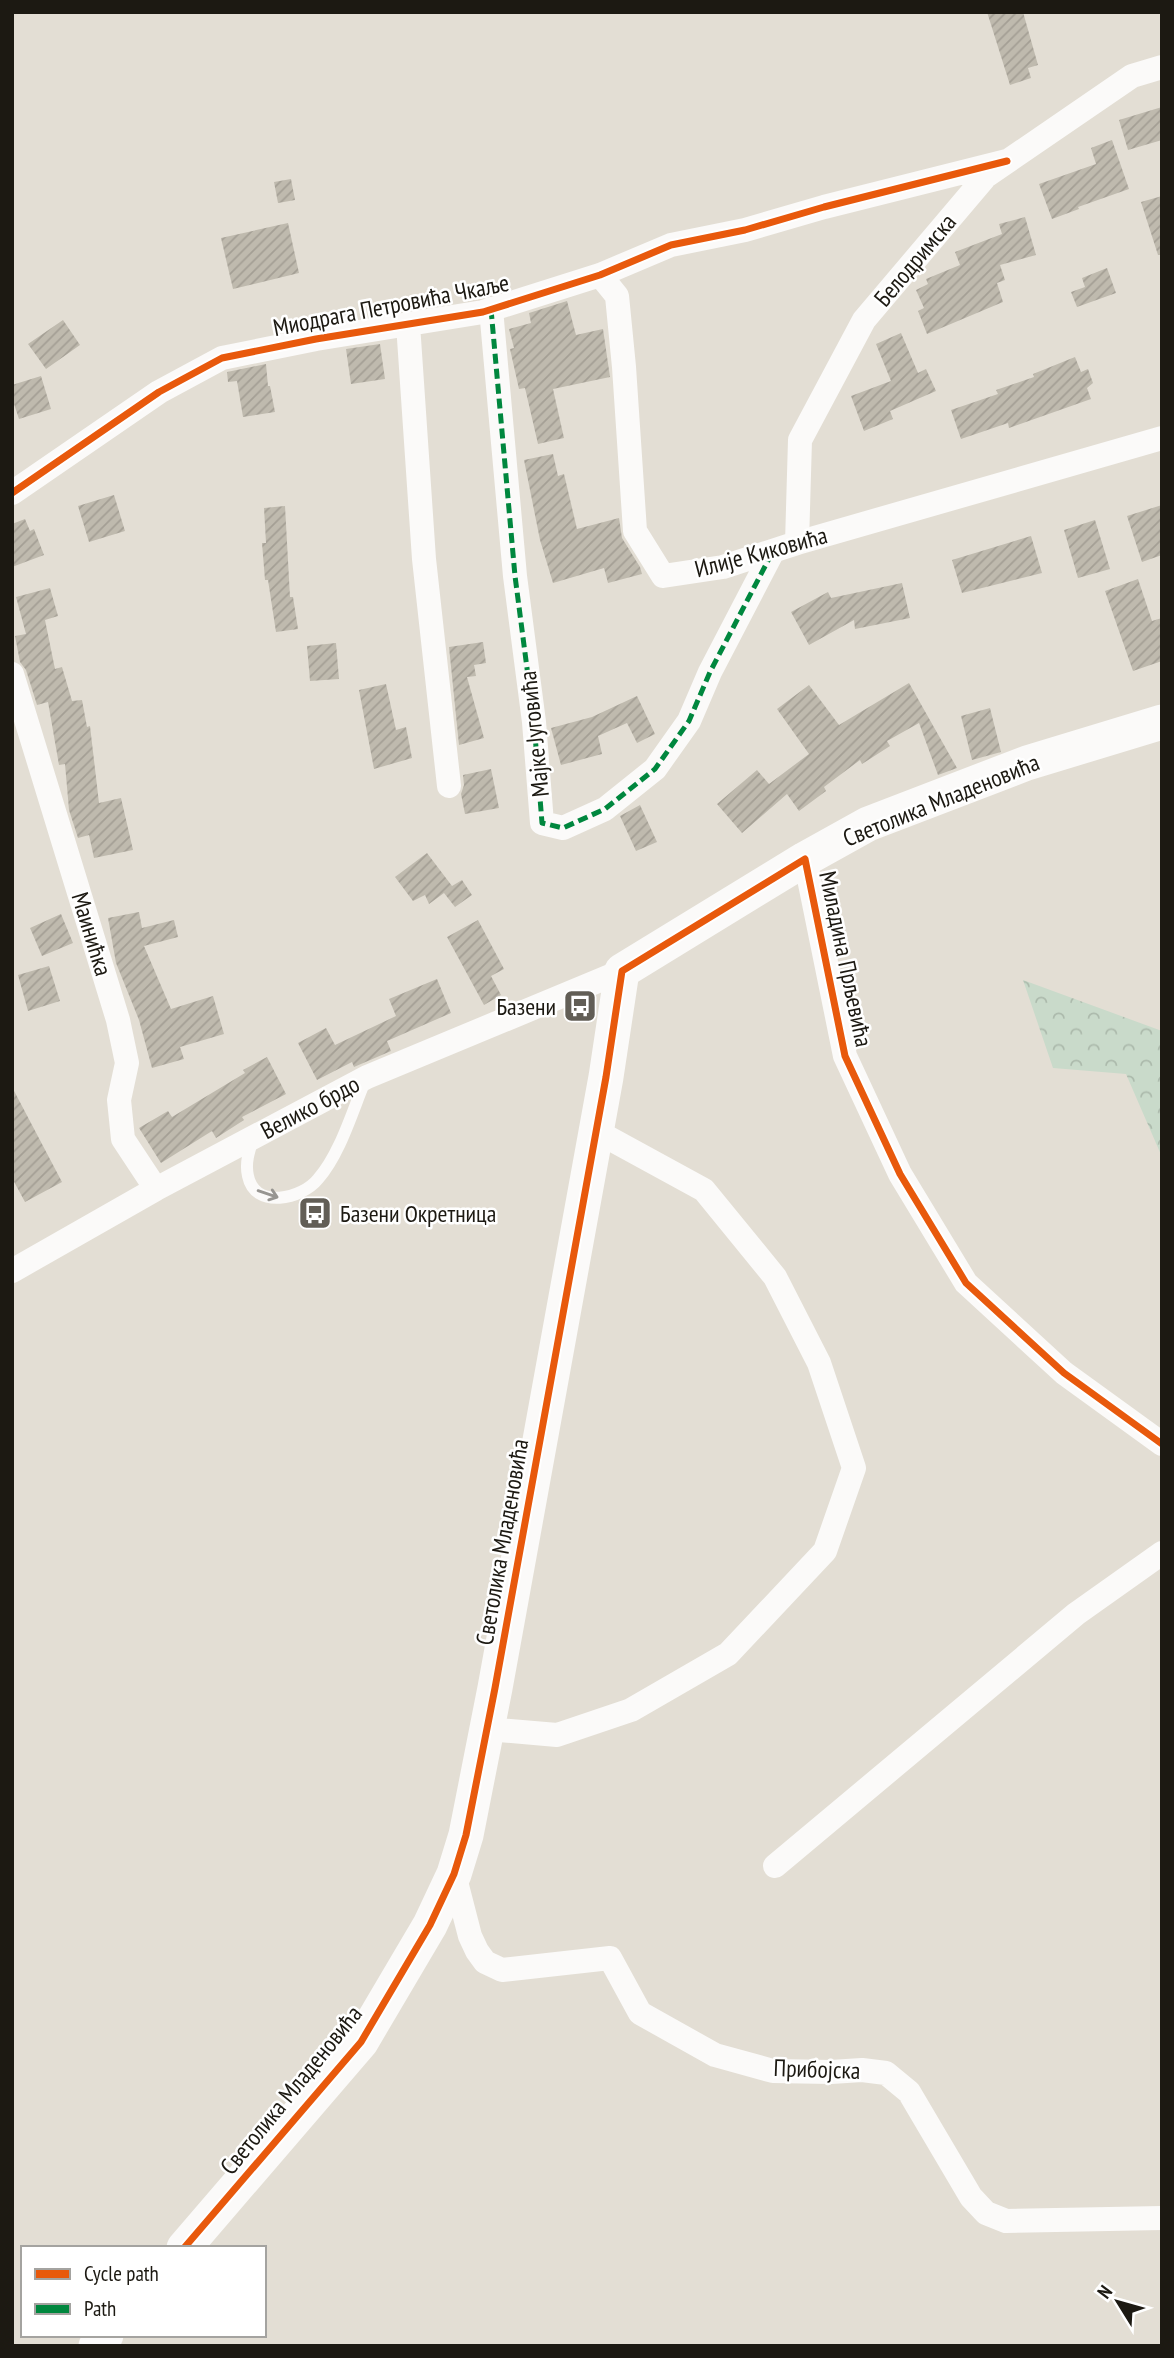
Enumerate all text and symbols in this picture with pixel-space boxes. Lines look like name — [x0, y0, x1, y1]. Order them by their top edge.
street label: Белодримска — [867, 207, 963, 313]
street label: Миодрага Петровића Чкаље — [270, 267, 512, 343]
street label: Илије Киковића — [691, 519, 831, 585]
street label: Мајке Југовића — [512, 669, 556, 799]
street label: Светолика Младеновића — [838, 746, 1044, 854]
street label: Миладина Прљевића — [812, 868, 880, 1050]
street label: Маинићка — [65, 888, 119, 980]
bus stop icon: Базени — [561, 987, 599, 1025]
place label: Базени — [496, 991, 556, 1022]
street label: Велико брдо — [255, 1068, 365, 1146]
one-way arrow — [257, 1189, 279, 1202]
bus stop icon: Базени Окретница — [296, 1194, 334, 1232]
place label: Базени Окретница — [340, 1198, 496, 1229]
street label: Светолика Младеновића — [469, 1436, 535, 1648]
street label: Светолика Младеновића — [213, 1999, 369, 2181]
street label: Прибојска — [773, 2052, 861, 2086]
legend — [21, 2246, 266, 2337]
text: Cycle path — [84, 2260, 159, 2287]
north arrow — [1083, 2267, 1153, 2337]
text: N — [1092, 2280, 1117, 2303]
text: Path — [84, 2295, 116, 2322]

